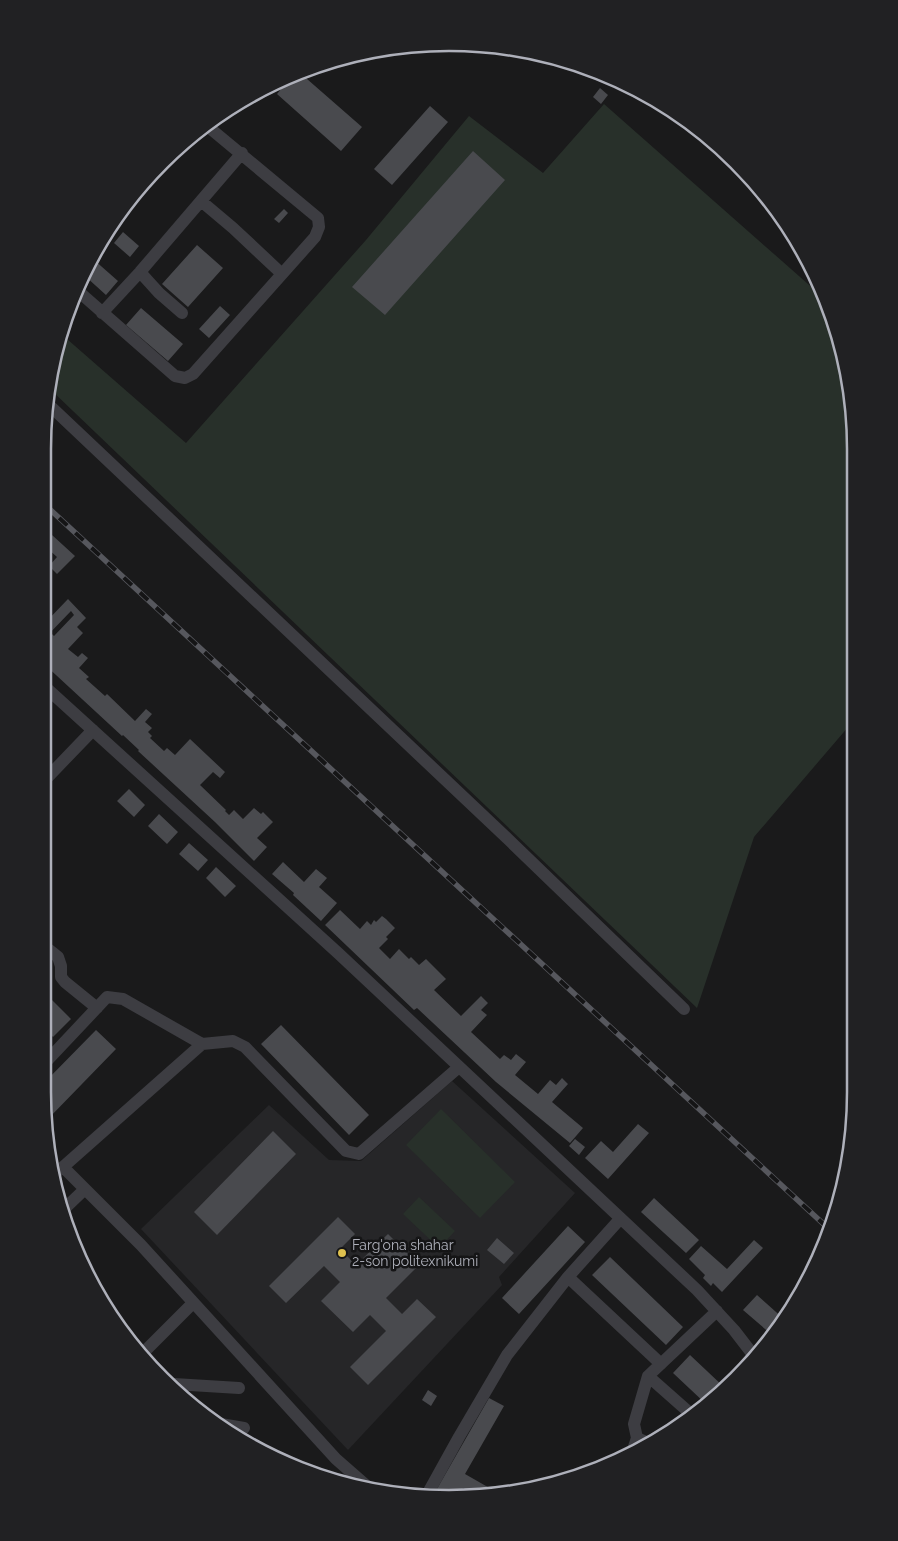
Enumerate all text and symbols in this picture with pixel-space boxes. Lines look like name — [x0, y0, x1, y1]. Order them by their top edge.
place label: Farg'ona shahar 2-son politexnikumi — [352, 1237, 478, 1269]
marker: Farg'ona shahar 2-son politexnikumi — [336, 1247, 348, 1259]

